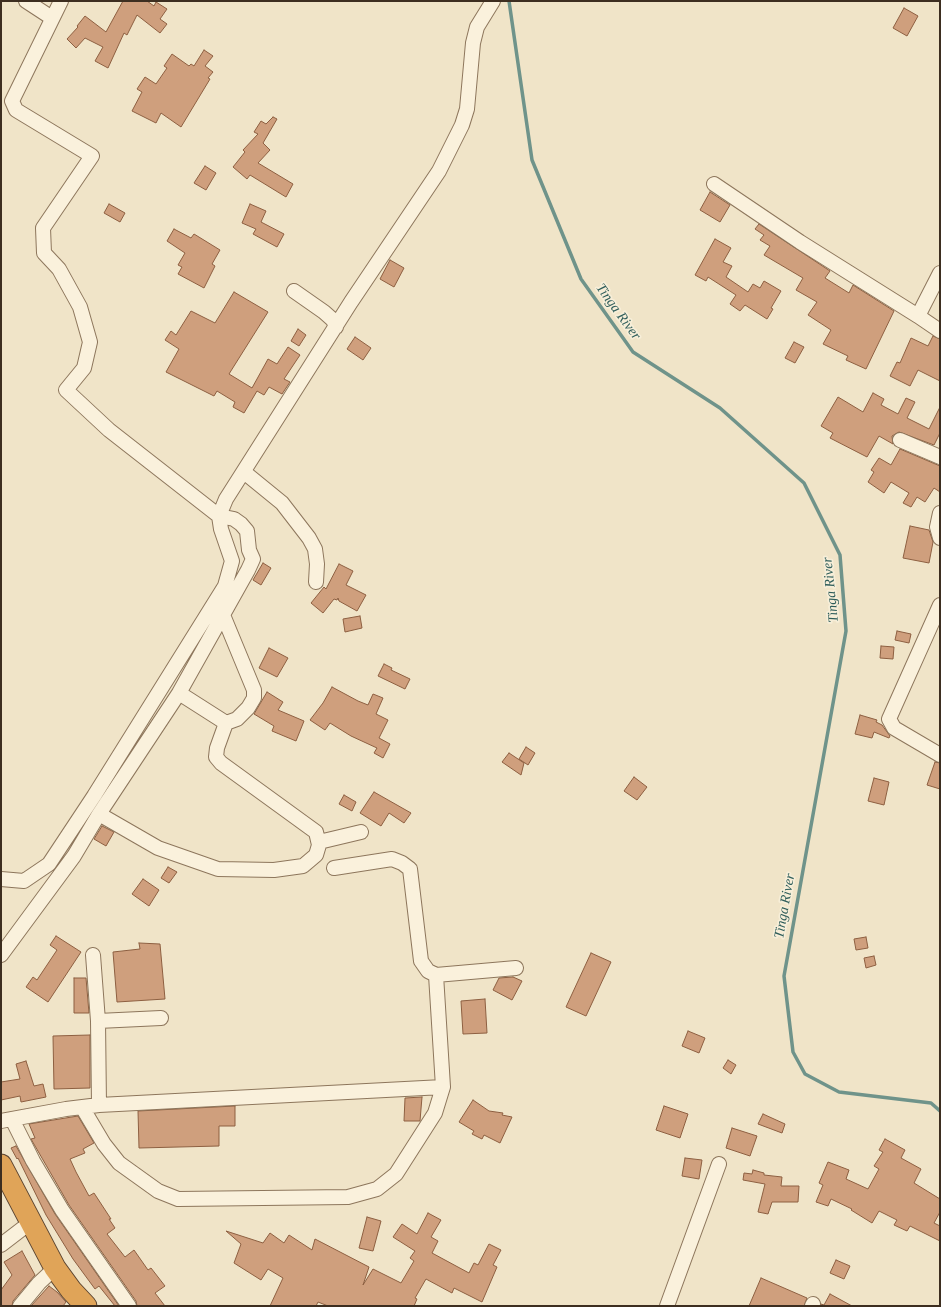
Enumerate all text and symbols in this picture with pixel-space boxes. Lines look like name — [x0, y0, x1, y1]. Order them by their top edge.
water label: Tinga River — [592, 280, 644, 344]
water label: Tinga River — [819, 556, 843, 624]
water label: Tinga River — [771, 872, 799, 940]

